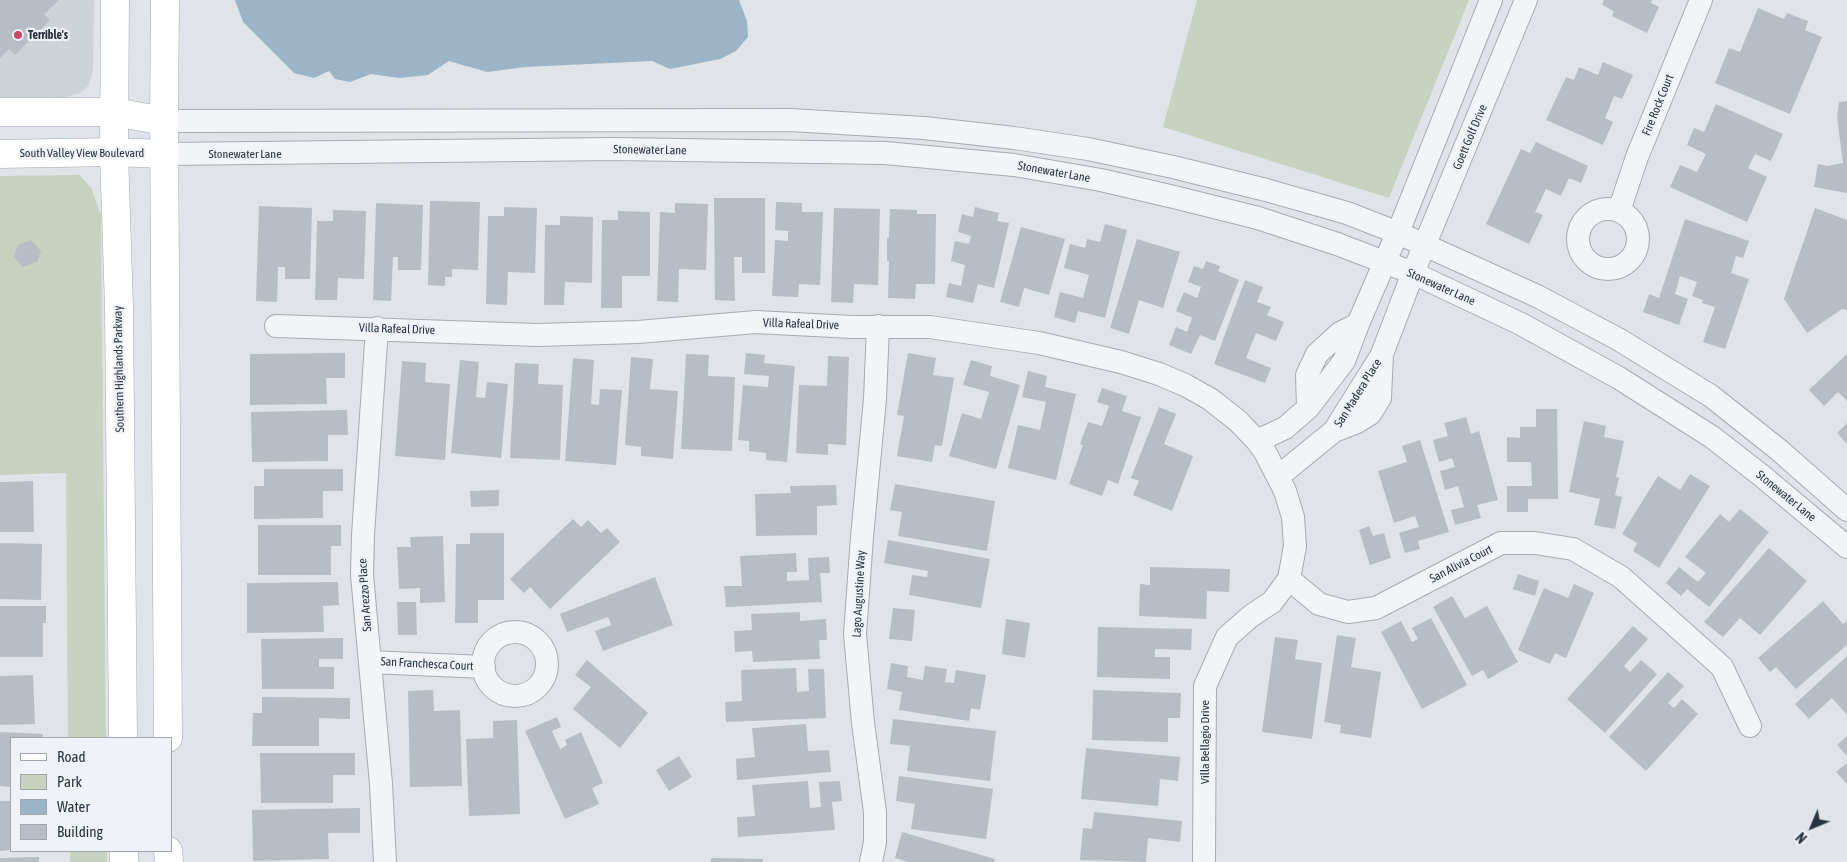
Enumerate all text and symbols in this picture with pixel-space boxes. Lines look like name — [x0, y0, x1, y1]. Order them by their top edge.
place label: Terrible's — [28, 28, 68, 42]
marker: Terrible's — [12, 29, 24, 41]
street label: Fire Rock Court — [1639, 72, 1677, 138]
street label: Goett Golf Drive — [1450, 102, 1490, 172]
street label: Stonewater Lane — [613, 142, 687, 158]
street label: South Valley View Boulevard — [20, 146, 144, 160]
street label: Stonewater Lane — [208, 147, 282, 161]
street label: Stonewater Lane — [1017, 159, 1091, 185]
street label: Stonewater Lane — [1405, 266, 1477, 308]
street label: Southern Highlands Parkway — [111, 306, 127, 432]
street label: Villa Rafeal Drive — [763, 315, 839, 333]
street label: Villa Rafeal Drive — [359, 320, 435, 338]
street label: San Madera Place — [1331, 356, 1385, 430]
street label: Stonewater Lane — [1753, 467, 1819, 525]
street label: San Alivia Court — [1427, 542, 1495, 586]
street label: Lago Augustine Way — [850, 550, 868, 638]
street label: San Arezzo Place — [355, 558, 375, 632]
street label: San Franchesca Court — [380, 654, 474, 674]
street label: Villa Bellagio Drive — [1198, 700, 1212, 784]
legend — [10, 737, 172, 852]
text: Road — [57, 748, 86, 765]
text: Park — [57, 773, 82, 790]
text: Water — [57, 798, 90, 815]
north arrow — [1787, 802, 1837, 852]
text: Building — [57, 823, 103, 840]
text: N — [1793, 829, 1810, 846]

